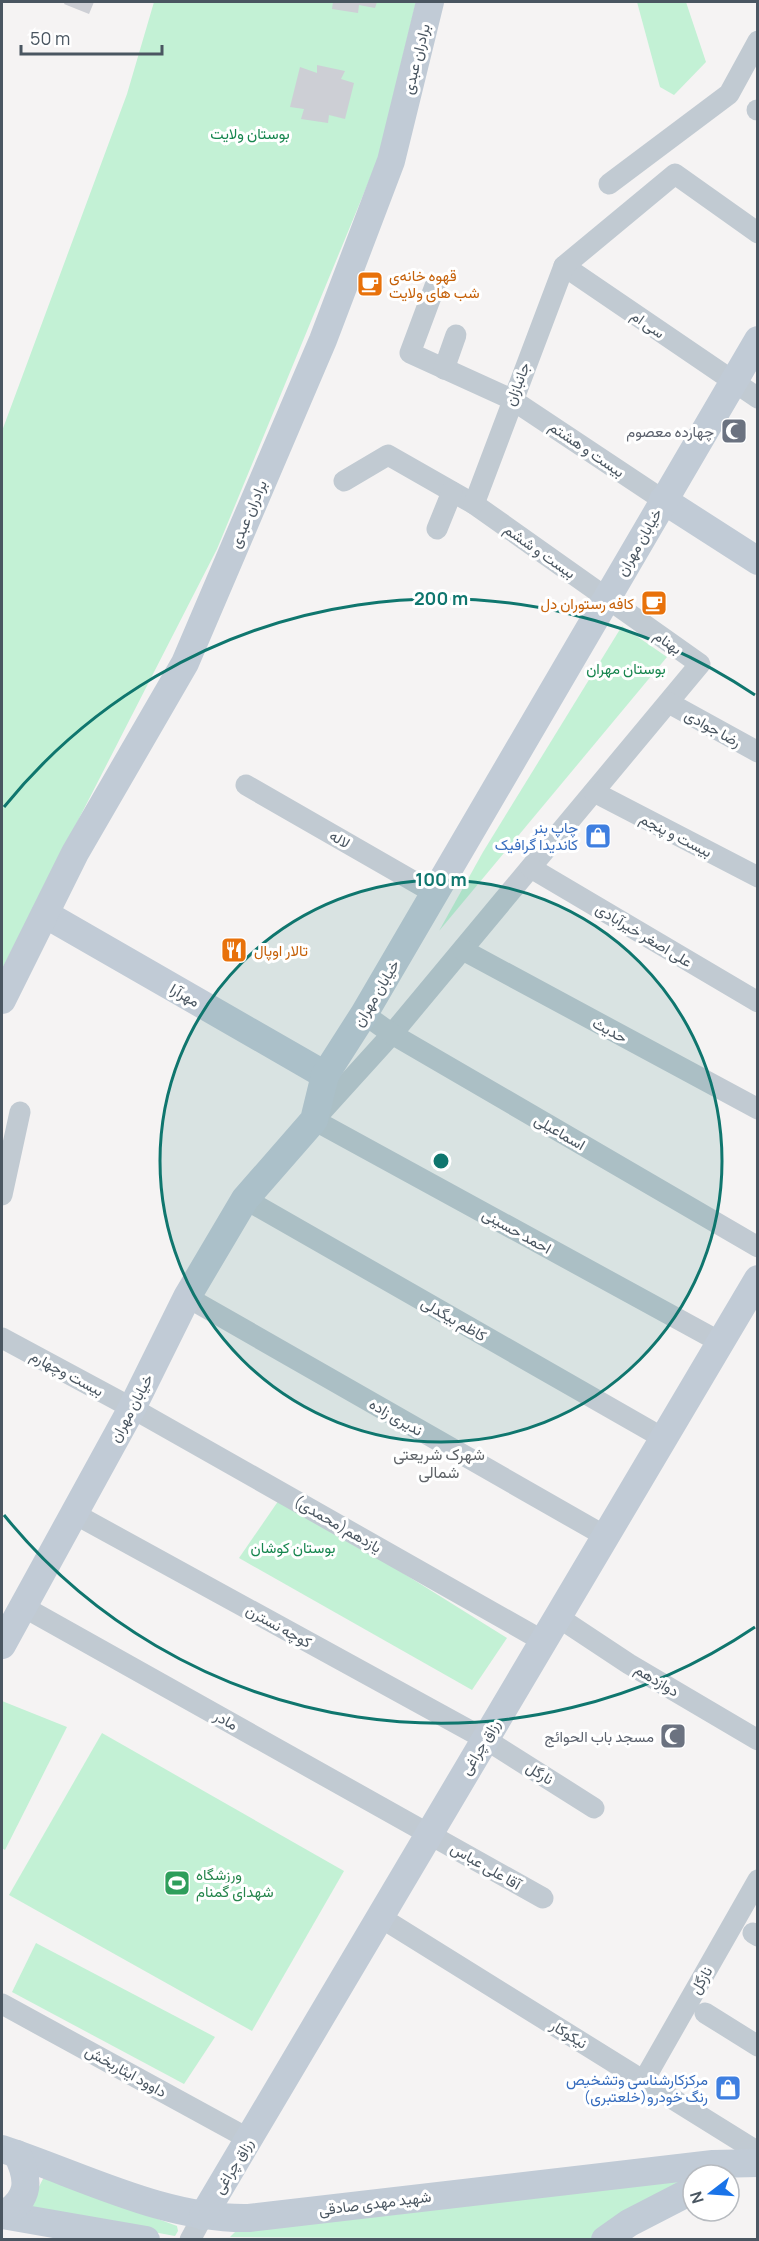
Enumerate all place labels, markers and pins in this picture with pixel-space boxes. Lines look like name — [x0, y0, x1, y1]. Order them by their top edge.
place label: قهوه خانه‌ی شب های ولایت — [389, 265, 480, 303]
cafe icon: قهوه خانه‌ی شب های ولایت — [355, 269, 385, 299]
mosque icon: چهارده معصوم — [719, 416, 749, 446]
place label: چهارده معصوم — [626, 421, 714, 442]
cafe icon: کافه رستوران دل — [639, 588, 669, 618]
place label: کافه رستوران دل — [540, 593, 634, 614]
place label: چاپ بنر کاندیدا گرافیک — [495, 817, 578, 855]
shop icon: چاپ بنر کاندیدا گرافیک — [583, 821, 613, 851]
restaurant icon: تالار اوپال — [219, 935, 249, 965]
place label: تالار اوپال — [254, 940, 308, 961]
centre of rings — [431, 1151, 451, 1171]
mosque icon: مسجد باب الحوائج — [658, 1721, 688, 1751]
place label: مسجد باب الحوائج — [545, 1726, 654, 1748]
place label: ورزشگاه شهدای گمنام — [196, 1864, 274, 1902]
sports icon: ورزشگاه شهدای گمنام — [162, 1868, 192, 1898]
place label: مرکزکارشناسی وتشخیص رنگ خودرو(خلعتبری) — [566, 2069, 708, 2107]
shop icon: مرکزکارشناسی وتشخیص رنگ خودرو(خلعتبری) — [713, 2073, 743, 2103]

